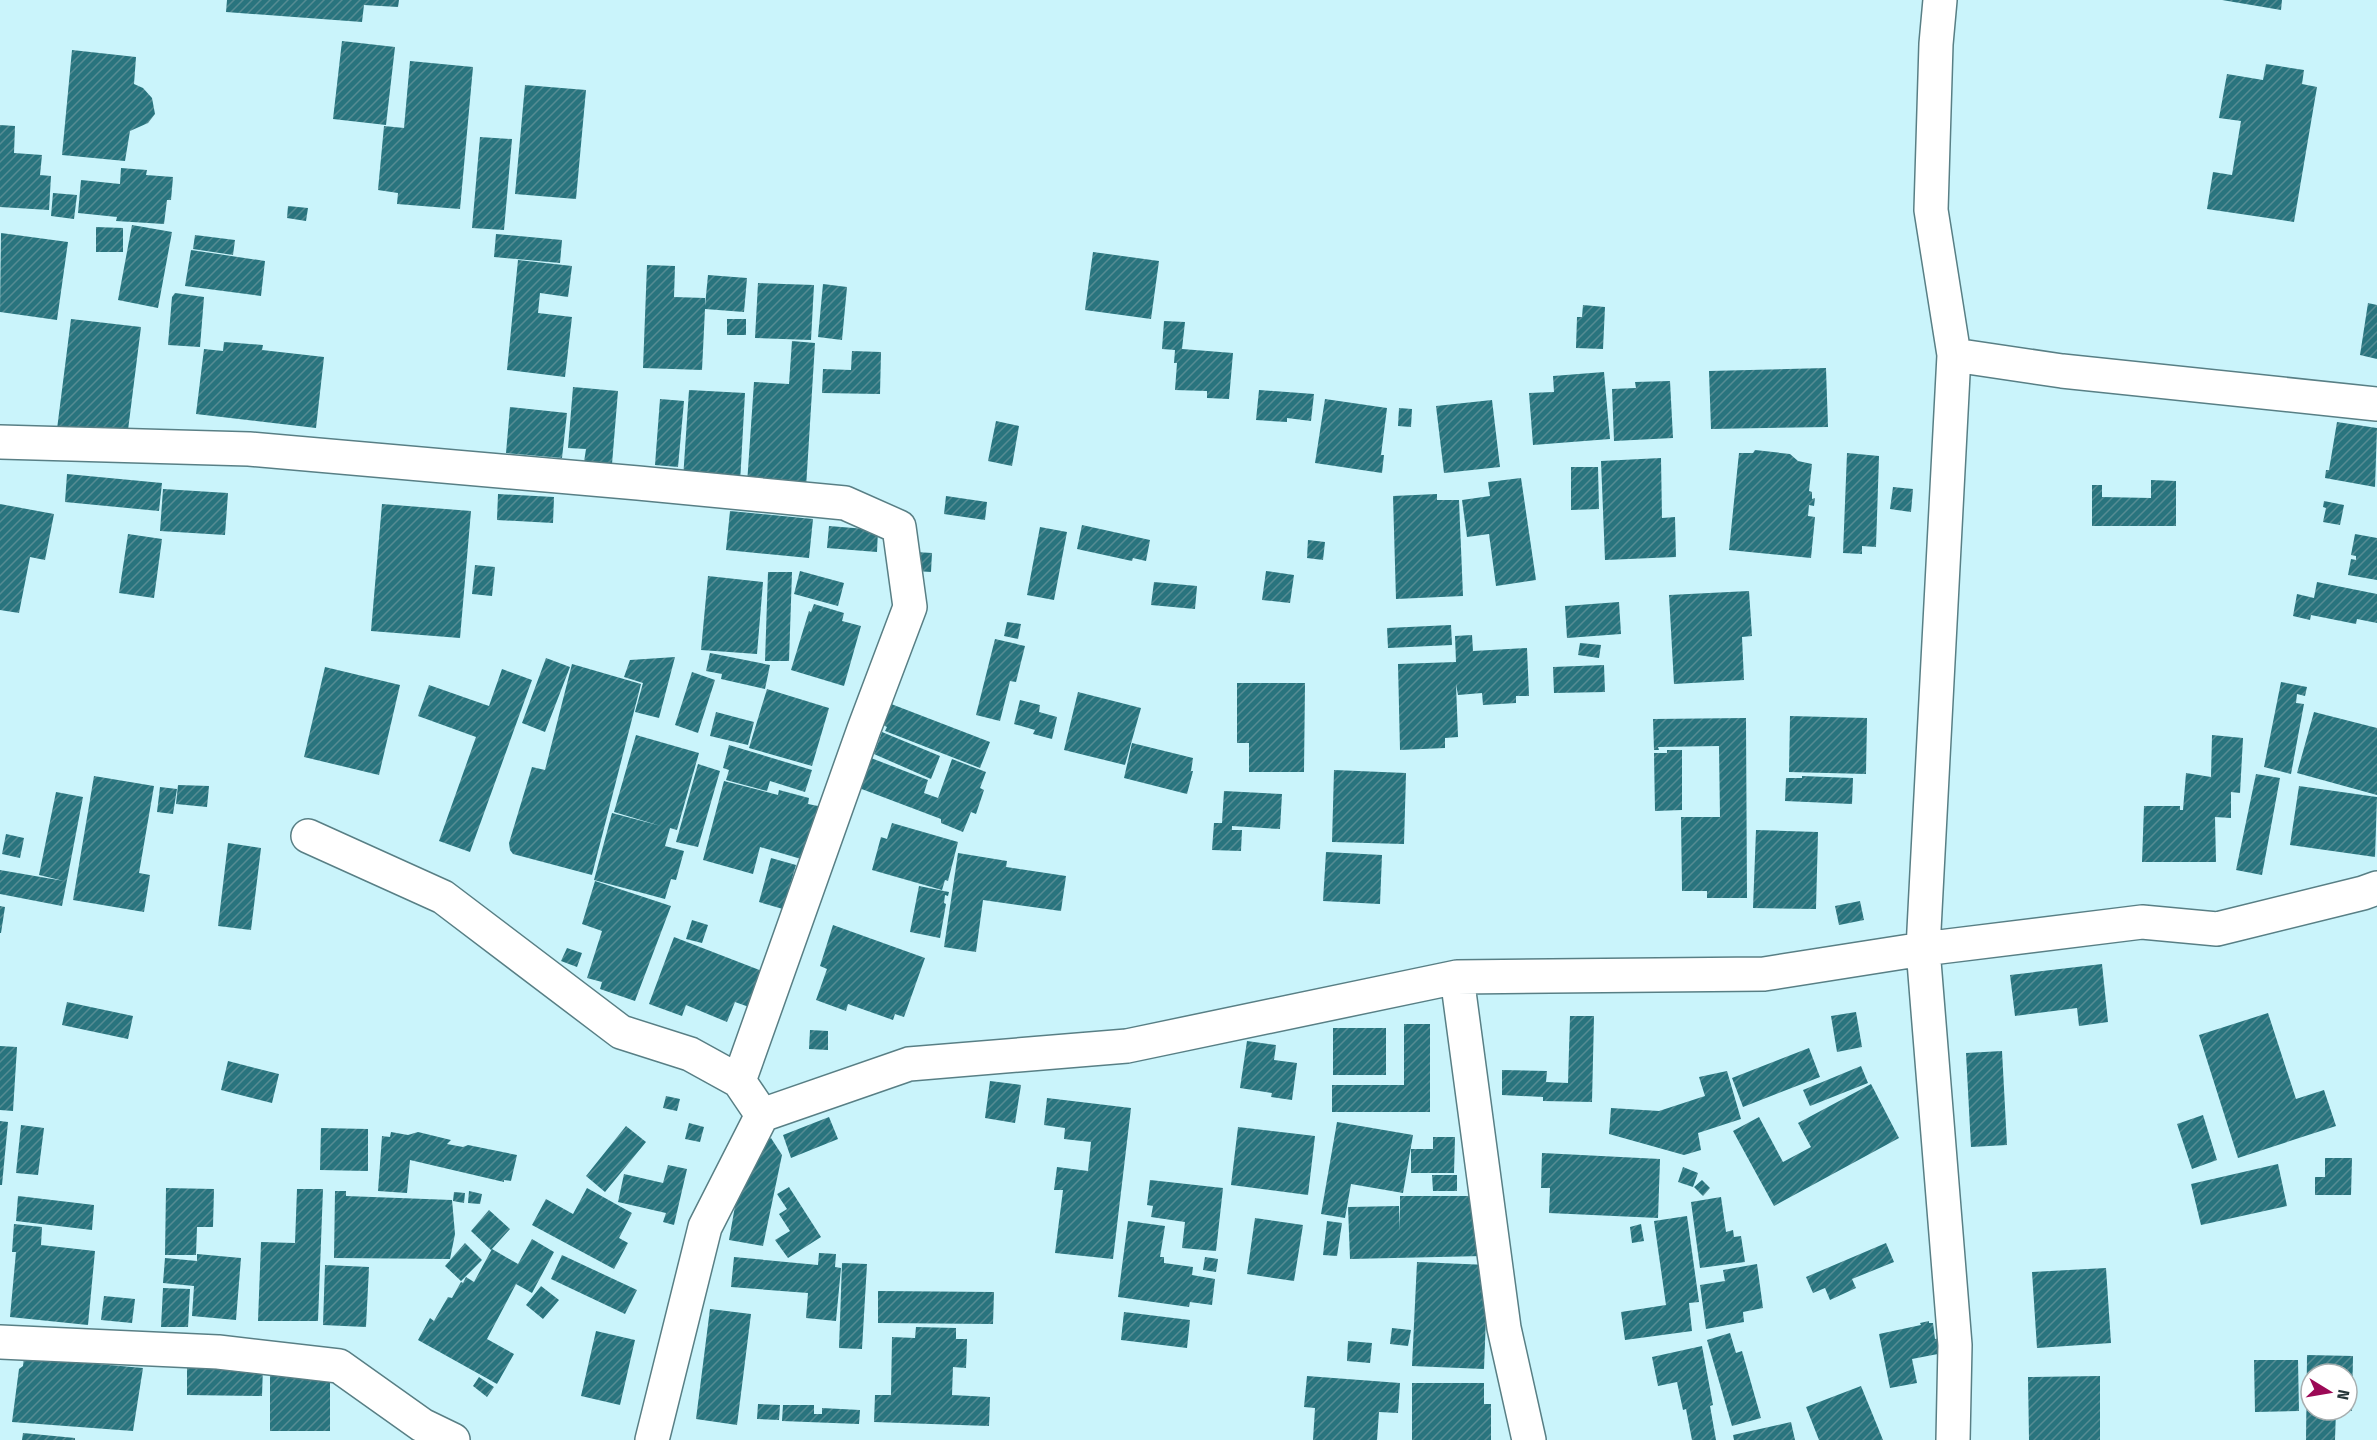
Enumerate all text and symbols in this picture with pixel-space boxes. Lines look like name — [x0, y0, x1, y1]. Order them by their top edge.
north arrow — [2299, 1362, 2359, 1422]
text: N — [2333, 1388, 2353, 1401]

